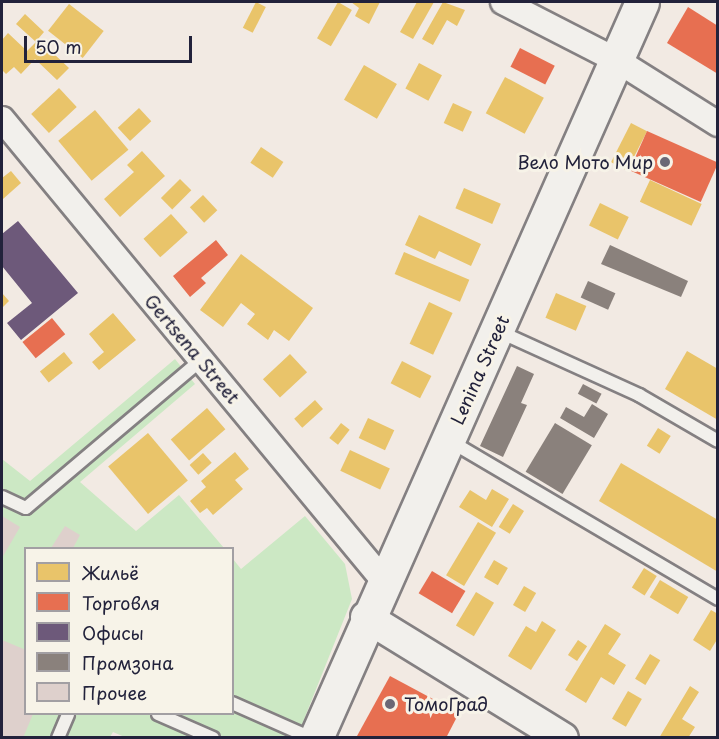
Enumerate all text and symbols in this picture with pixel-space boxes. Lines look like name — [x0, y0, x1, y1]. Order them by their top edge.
scale bar — [27, 24, 195, 62]
text: 50 m — [35, 33, 82, 60]
place label: Вело Мото Мир — [516, 151, 653, 173]
marker: Вело Мото Мир — [658, 155, 672, 169]
street label: Gertsena Street — [139, 289, 245, 409]
street label: Lenina Street — [446, 312, 514, 428]
legend — [24, 547, 234, 715]
text: Жильё — [82, 559, 139, 586]
text: Торговля — [82, 589, 160, 616]
text: Офисы — [82, 619, 144, 646]
text: Промзона — [82, 649, 173, 676]
text: Прочее — [82, 679, 147, 706]
place label: ТомоГрад — [404, 693, 488, 715]
marker: ТомоГрад — [381, 695, 399, 713]

